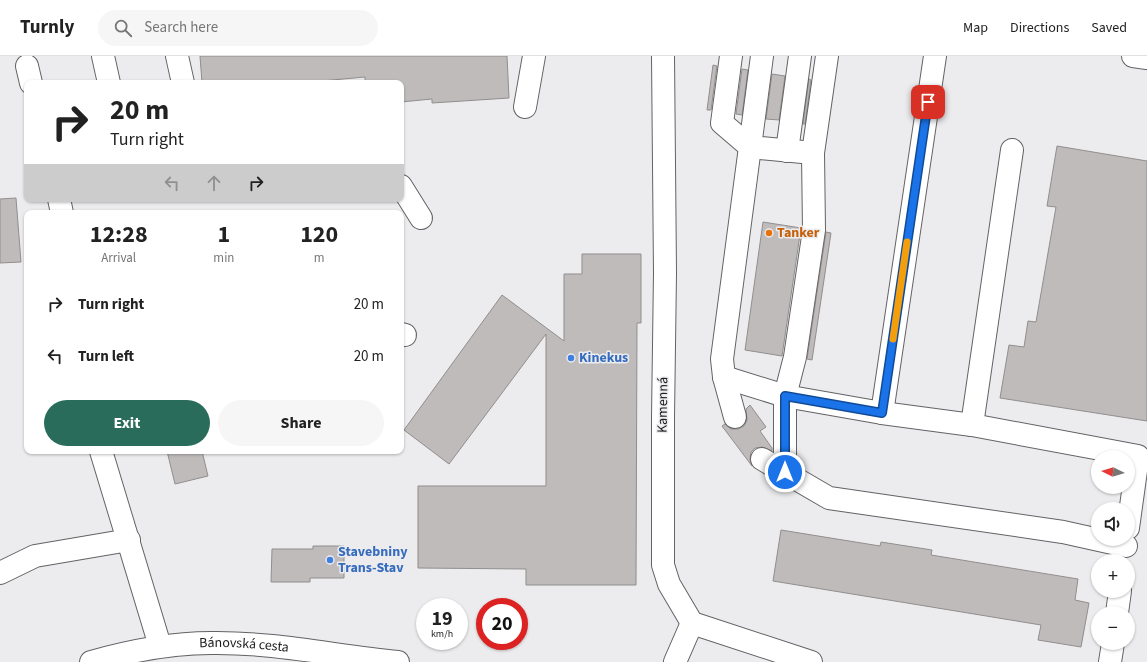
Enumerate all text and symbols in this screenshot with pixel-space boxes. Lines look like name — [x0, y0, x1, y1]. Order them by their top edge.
search box — [98, 10, 378, 46]
text: Turnly — [20, 14, 74, 41]
icon: search — [112, 17, 134, 39]
text: Search here — [144, 17, 218, 38]
text: Map — [963, 18, 988, 38]
text: Directions — [1010, 18, 1069, 38]
text: Saved — [1091, 18, 1127, 38]
pin — [911, 85, 945, 119]
text: 20 m — [110, 90, 169, 130]
icon: arrive — [917, 91, 939, 113]
icon: right — [44, 96, 96, 148]
text: Turn right — [110, 127, 184, 152]
icon: left — [161, 172, 183, 194]
icon: ahead — [203, 172, 225, 194]
icon: right — [245, 172, 267, 194]
text: 12:28 — [90, 217, 148, 252]
text: 1 — [218, 217, 230, 252]
text: 120 — [300, 217, 338, 252]
place label: Tanker — [777, 223, 820, 243]
marker: Tanker — [764, 228, 774, 238]
text: Arrival — [101, 249, 136, 267]
text: min — [213, 249, 234, 267]
text: m — [314, 249, 325, 267]
icon: right — [44, 293, 66, 315]
text: Turn right — [78, 294, 144, 315]
text: 20 m — [354, 294, 384, 315]
icon: left — [44, 345, 66, 367]
text: Turn left — [78, 346, 134, 367]
text: 20 m — [354, 346, 384, 367]
place label: Kinekus — [579, 348, 628, 368]
marker: Kinekus — [566, 353, 576, 363]
street label: Kamenná — [653, 377, 673, 433]
button: Exit — [44, 400, 210, 446]
button: Share — [218, 400, 384, 446]
north arrow — [1091, 450, 1135, 494]
map controls — [1091, 450, 1135, 650]
position arrow — [764, 451, 806, 493]
button: sound — [1091, 502, 1135, 546]
place label: Stavebniny Trans-Stav — [338, 542, 408, 578]
button: + — [1091, 554, 1135, 598]
marker: Stavebniny Trans-Stav — [325, 555, 335, 565]
speed limit sign: 20 — [476, 598, 528, 650]
text: 19 — [431, 605, 453, 633]
button: − — [1091, 606, 1135, 650]
text: km/h — [431, 627, 453, 641]
street label: Bánovská cesta — [199, 633, 290, 658]

